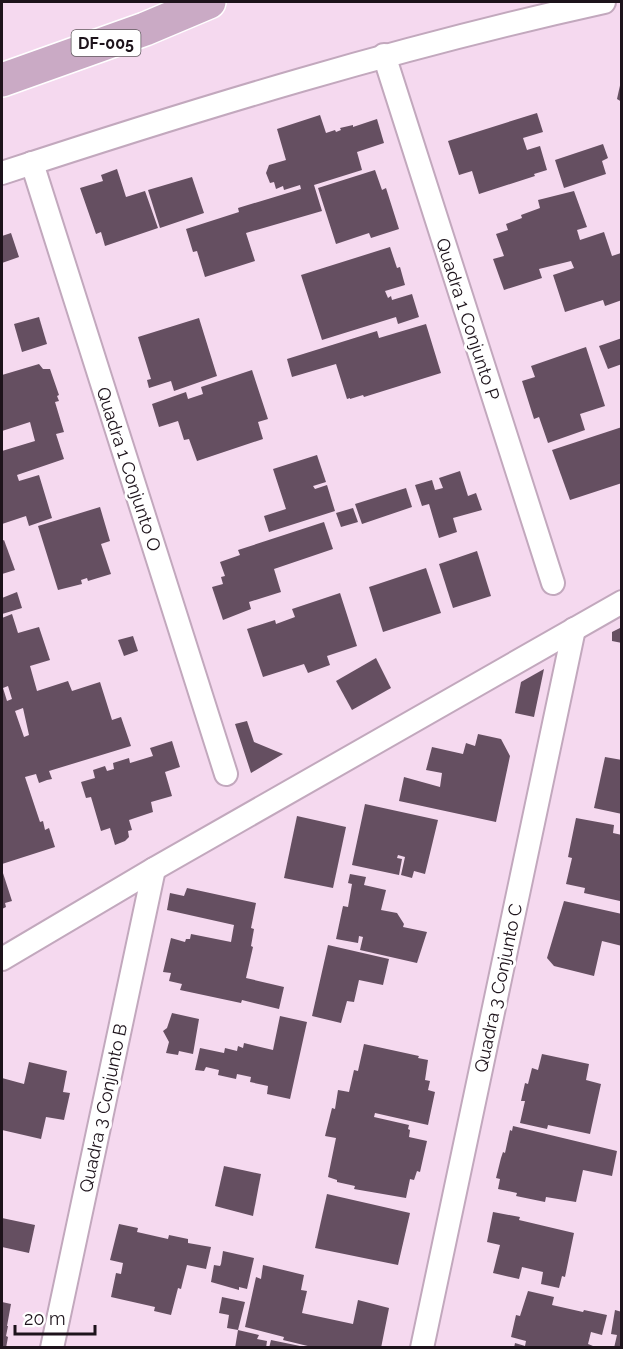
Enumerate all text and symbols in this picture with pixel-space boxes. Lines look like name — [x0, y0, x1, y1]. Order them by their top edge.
road number: DF-005 — [72, 30, 140, 56]
street label: Quadra 1 Conjunto P — [432, 235, 504, 403]
street label: Quadra 1 Conjunto O — [93, 384, 165, 554]
street label: Quadra 3 Conjunto C — [470, 902, 526, 1074]
street label: Quadra 3 Conjunto B — [75, 1022, 131, 1194]
scale bar — [15, 1298, 94, 1336]
text: 20 m — [24, 1308, 66, 1329]

